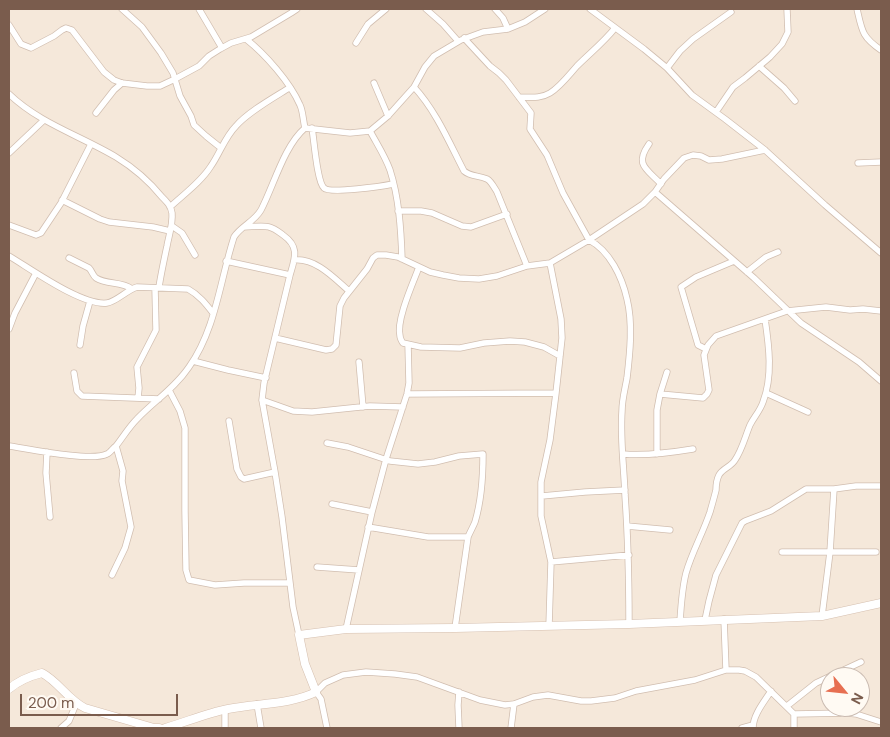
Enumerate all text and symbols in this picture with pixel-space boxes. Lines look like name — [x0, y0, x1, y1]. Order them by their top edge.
north arrow — [820, 667, 870, 717]
scale bar — [22, 684, 180, 716]
text: N — [847, 690, 868, 707]
text: 200 m — [28, 693, 74, 713]

